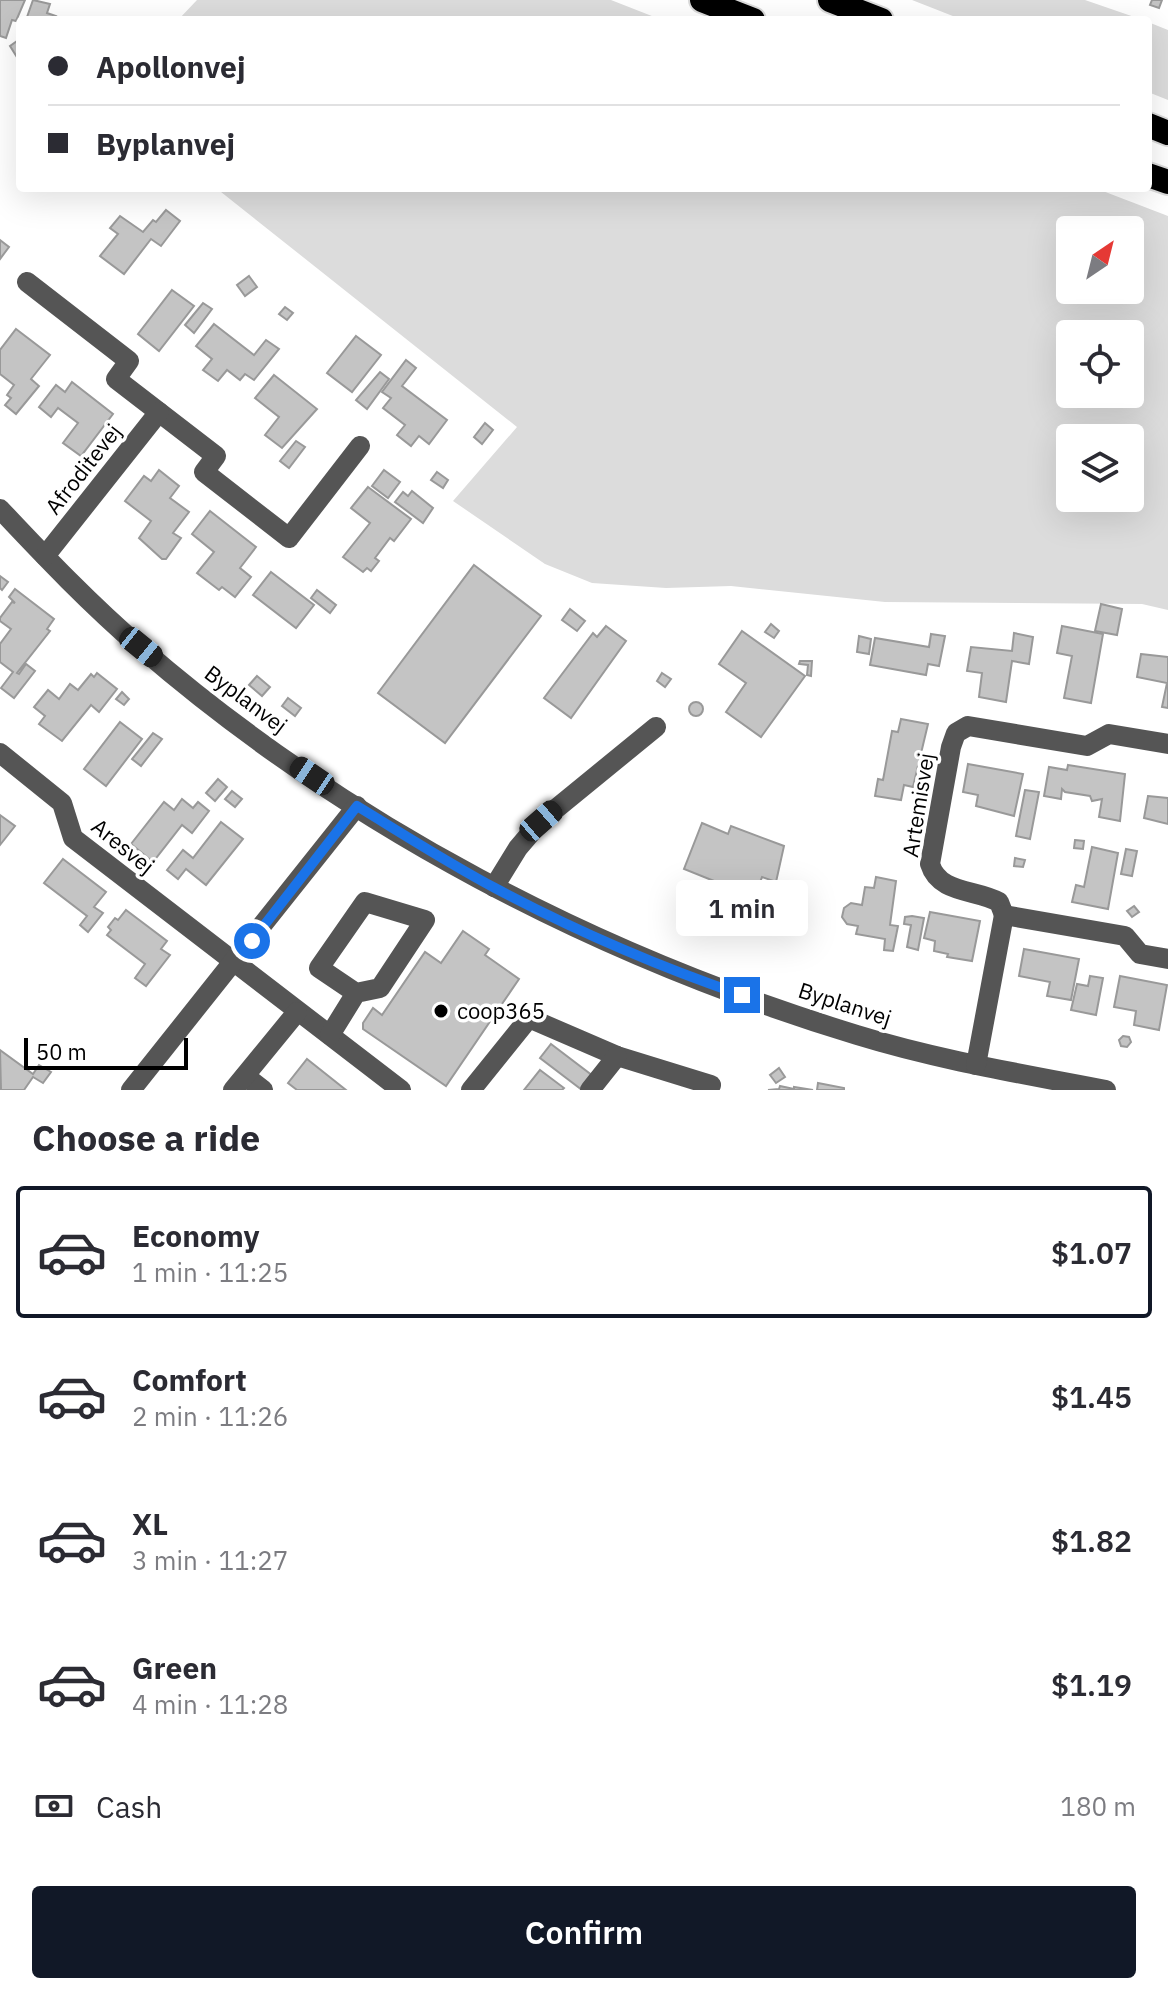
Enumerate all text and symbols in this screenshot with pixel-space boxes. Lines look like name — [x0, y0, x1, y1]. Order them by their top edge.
text: Apollonvej — [96, 47, 246, 86]
text: Byplanvej — [96, 124, 235, 163]
north arrow — [1056, 216, 1144, 304]
map controls — [1056, 216, 1144, 512]
button: locate — [1056, 320, 1144, 408]
street label: Afroditevej — [38, 417, 127, 520]
button: layers — [1056, 424, 1144, 512]
car — [115, 623, 167, 671]
street label: Byplanvej — [199, 658, 293, 739]
street label: Artemisvej — [895, 751, 940, 859]
car — [285, 753, 339, 799]
car — [515, 796, 567, 846]
street label: Aresvej — [86, 811, 161, 880]
callout: 1 min — [676, 879, 808, 935]
text: 1 min — [708, 891, 776, 925]
route start — [234, 923, 270, 959]
street label: Byplanvej — [795, 975, 895, 1032]
route end — [724, 977, 760, 1013]
place label: coop365 — [457, 996, 545, 1025]
marker: coop365 — [432, 1002, 450, 1020]
scale bar — [24, 1034, 188, 1070]
text: 50 m — [36, 1037, 87, 1066]
text: Choose a ride — [32, 1114, 260, 1161]
icon: car — [36, 1216, 108, 1288]
text: Economy — [132, 1216, 260, 1255]
text: $1.07 — [1051, 1233, 1132, 1272]
text: 1 min · 11:25 — [132, 1255, 288, 1289]
icon: car — [36, 1360, 108, 1432]
text: Comfort — [132, 1360, 247, 1399]
text: $1.45 — [1051, 1377, 1132, 1416]
text: 2 min · 11:26 — [132, 1399, 288, 1433]
icon: car — [36, 1504, 108, 1576]
text: XL — [132, 1504, 168, 1543]
text: $1.82 — [1051, 1521, 1132, 1560]
text: 3 min · 11:27 — [132, 1543, 288, 1577]
icon: car — [36, 1648, 108, 1720]
text: Green — [132, 1648, 217, 1687]
text: $1.19 — [1051, 1665, 1132, 1704]
text: 4 min · 11:28 — [132, 1687, 288, 1721]
icon: cash — [32, 1784, 76, 1828]
text: Cash — [96, 1787, 162, 1826]
text: 180 m — [1060, 1789, 1136, 1823]
button: Confirm — [32, 1886, 1136, 1978]

